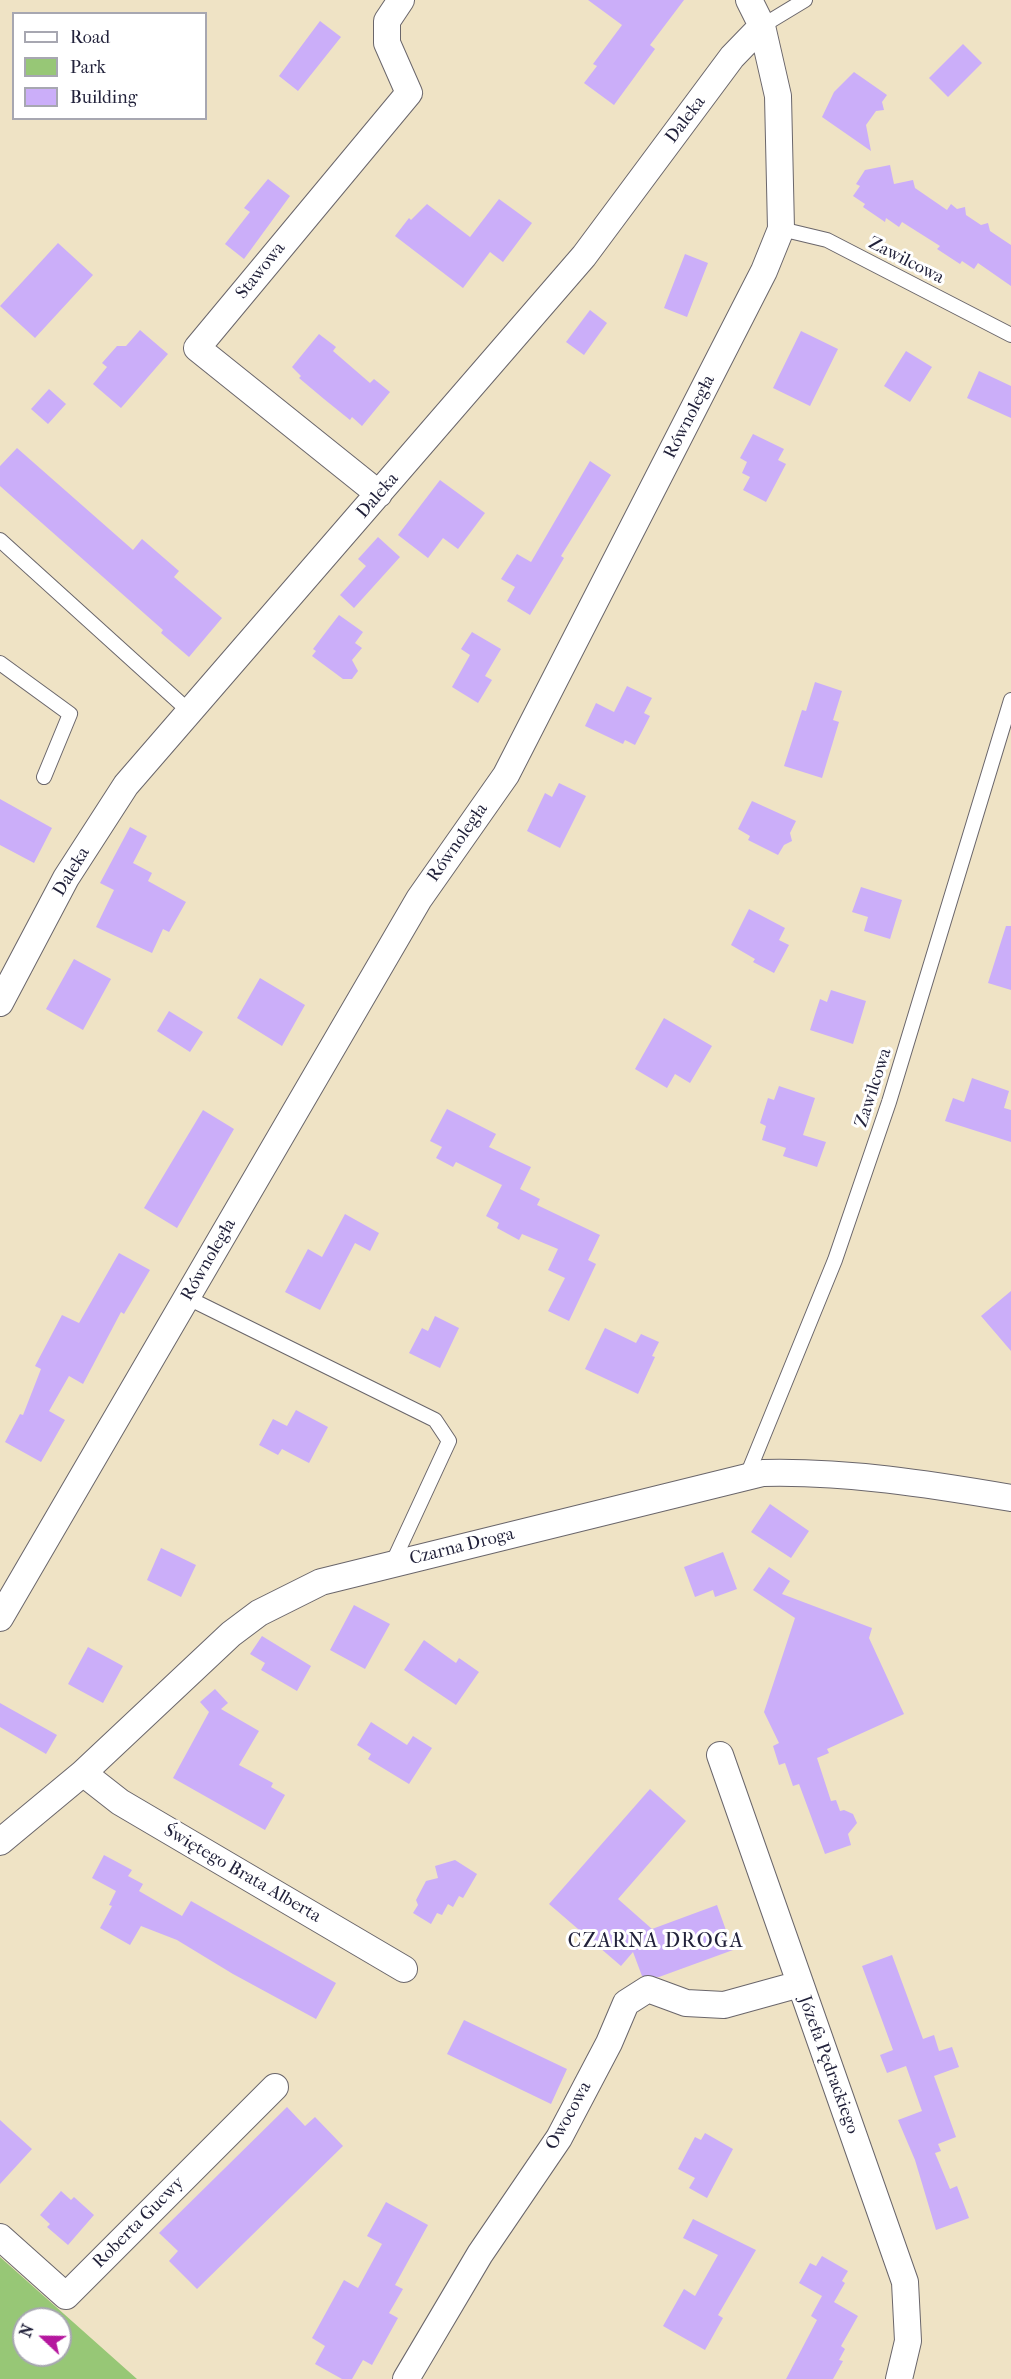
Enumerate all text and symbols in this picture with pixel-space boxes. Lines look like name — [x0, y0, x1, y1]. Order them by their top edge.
legend — [12, 12, 207, 120]
text: Road — [70, 27, 110, 48]
text: Park — [70, 57, 106, 78]
text: Building — [70, 87, 137, 108]
street label: Daleka — [661, 92, 711, 148]
street label: Zawilcowa — [865, 233, 947, 289]
street label: Stawowa — [232, 238, 290, 304]
street label: Równoległa — [660, 372, 720, 462]
street label: Daleka — [352, 469, 404, 523]
street label: Równoległa — [423, 800, 493, 886]
street label: Daleka — [49, 844, 95, 900]
street label: Zawilcowa — [851, 1046, 897, 1130]
street label: Równoległa — [177, 1215, 241, 1305]
street label: Czarna Droga — [408, 1524, 516, 1570]
street label: Świętego Brata Alberta — [160, 1820, 324, 1928]
district label: CZARNA DROGA — [568, 1930, 744, 1954]
street label: Józefa Pędrackiego — [793, 1993, 863, 2137]
street label: Owocowa — [541, 2078, 597, 2154]
street label: Roberta Gucwy — [89, 2173, 189, 2273]
north arrow — [12, 2307, 72, 2367]
text: N — [16, 2322, 38, 2340]

